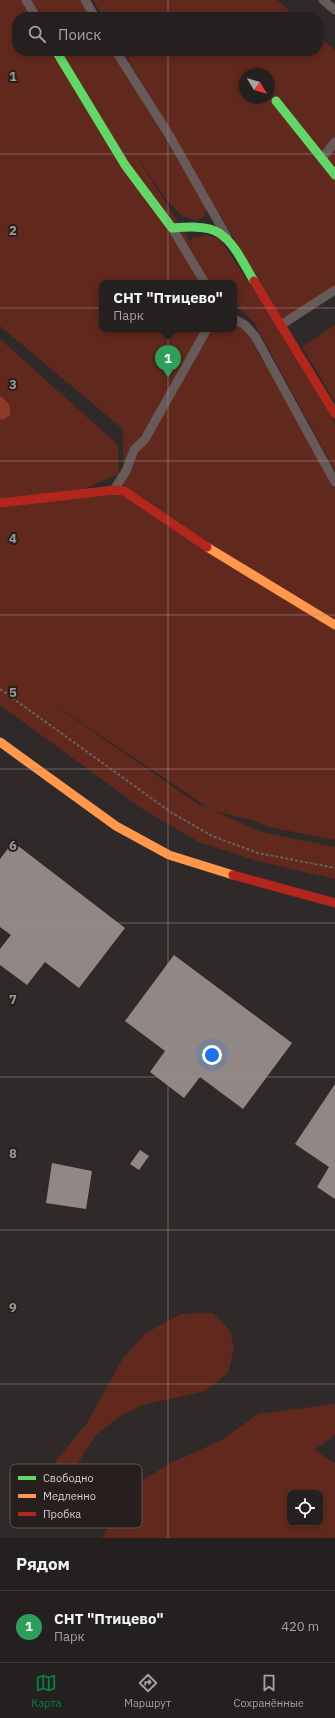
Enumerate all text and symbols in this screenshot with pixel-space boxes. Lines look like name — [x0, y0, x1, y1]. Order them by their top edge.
search box — [12, 12, 323, 56]
icon: search — [26, 23, 48, 45]
text: Поиск — [58, 25, 101, 44]
text: 1 — [9, 68, 17, 85]
north arrow — [239, 68, 275, 104]
text: 2 — [9, 222, 17, 239]
popup — [99, 280, 237, 332]
text: СНТ "Птицево" — [113, 288, 223, 307]
text: Парк — [113, 307, 144, 324]
pin: 1 — [155, 345, 181, 378]
text: 3 — [9, 376, 17, 393]
text: 4 — [9, 530, 17, 547]
text: 5 — [9, 684, 17, 701]
text: 6 — [9, 837, 17, 854]
text: 7 — [9, 991, 17, 1008]
your location — [202, 1045, 222, 1065]
text: 8 — [9, 1145, 17, 1162]
text: 9 — [9, 1299, 17, 1316]
legend — [10, 1464, 142, 1528]
text: Свободно — [43, 1471, 94, 1485]
text: Медленно — [43, 1489, 96, 1503]
map controls — [287, 1490, 323, 1526]
button: locate — [287, 1490, 323, 1526]
text: Пробка — [43, 1507, 81, 1521]
text: Рядом — [16, 1553, 70, 1575]
text: СНТ "Птицево" — [54, 1609, 164, 1628]
text: 1 — [25, 1618, 33, 1635]
text: 420 m — [281, 1618, 319, 1635]
text: Парк — [54, 1628, 85, 1645]
tab: Карта — [31, 1672, 62, 1710]
tab: Маршрут — [124, 1672, 171, 1710]
tab: Сохранённые — [234, 1672, 304, 1710]

